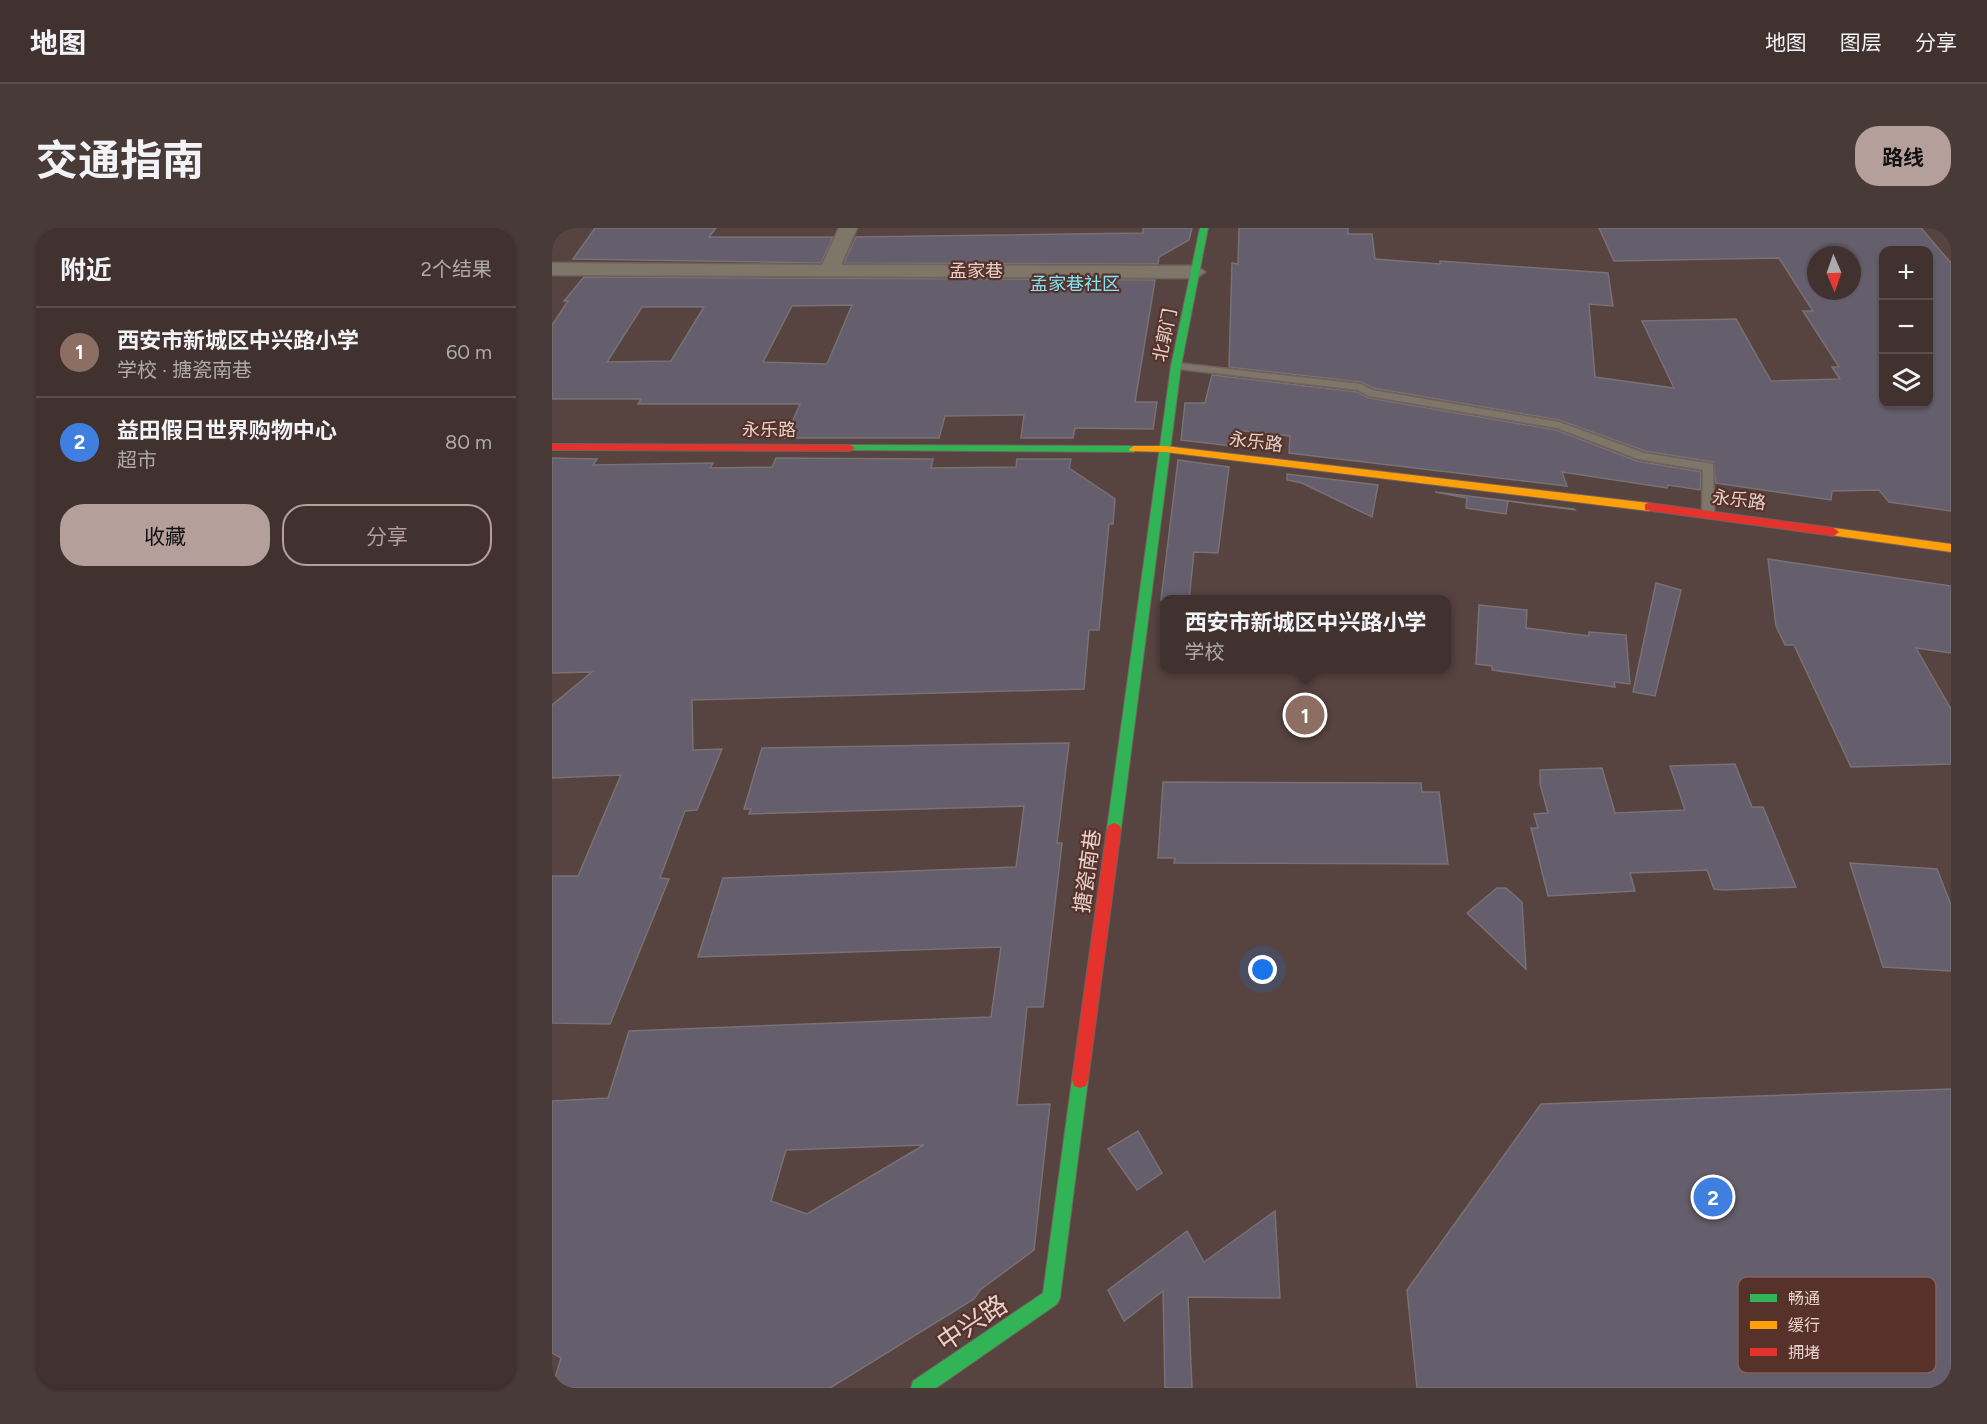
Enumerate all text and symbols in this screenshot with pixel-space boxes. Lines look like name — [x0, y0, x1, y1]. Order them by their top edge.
text: 地图 — [30, 26, 86, 60]
text: 地图 — [1765, 30, 1807, 55]
text: 图层 — [1840, 30, 1882, 55]
text: 分享 — [1915, 30, 1957, 55]
button: 路线 — [1855, 126, 1951, 186]
text: 交通指南 — [36, 135, 204, 186]
north arrow — [1807, 246, 1861, 300]
map controls — [1879, 246, 1933, 408]
button: + — [1879, 246, 1933, 300]
text: 附近 — [60, 254, 112, 286]
text: 2个结果 — [421, 257, 492, 281]
street label: 孟家巷 — [949, 260, 1003, 282]
district label: 孟家巷社区 — [1030, 273, 1120, 295]
button: − — [1879, 300, 1933, 354]
street label: 北郭门 — [1149, 306, 1181, 364]
text: 西安市新城区中兴路小学 — [117, 327, 359, 354]
text: 1 — [75, 340, 84, 364]
text: 60 m — [446, 340, 492, 364]
button: layers — [1879, 354, 1933, 408]
text: 学校 · 搪瓷南巷 — [117, 358, 252, 382]
text: 益田假日世界购物中心 — [117, 417, 337, 444]
street label: 永乐路 — [742, 419, 796, 441]
street label: 永乐路 — [1228, 428, 1284, 456]
text: 2 — [74, 430, 85, 454]
text: 80 m — [445, 430, 492, 454]
text: 超市 — [117, 448, 157, 472]
street label: 永乐路 — [1711, 486, 1767, 514]
button: 收藏 — [60, 504, 270, 566]
button: 分享 — [282, 504, 492, 566]
popup — [1160, 595, 1451, 673]
text: 西安市新城区中兴路小学 — [1184, 609, 1427, 636]
text: 学校 — [1184, 640, 1224, 664]
pin: 1 — [1286, 692, 1324, 738]
street label: 搪瓷南巷 — [1069, 828, 1105, 914]
your location — [1248, 955, 1277, 984]
pin: 2 — [1694, 1174, 1732, 1220]
legend — [1738, 1277, 1936, 1373]
street label: 中兴路 — [931, 1288, 1013, 1358]
text: 畅通 — [1788, 1289, 1820, 1308]
text: 缓行 — [1788, 1316, 1820, 1335]
text: 拥堵 — [1788, 1343, 1820, 1362]

